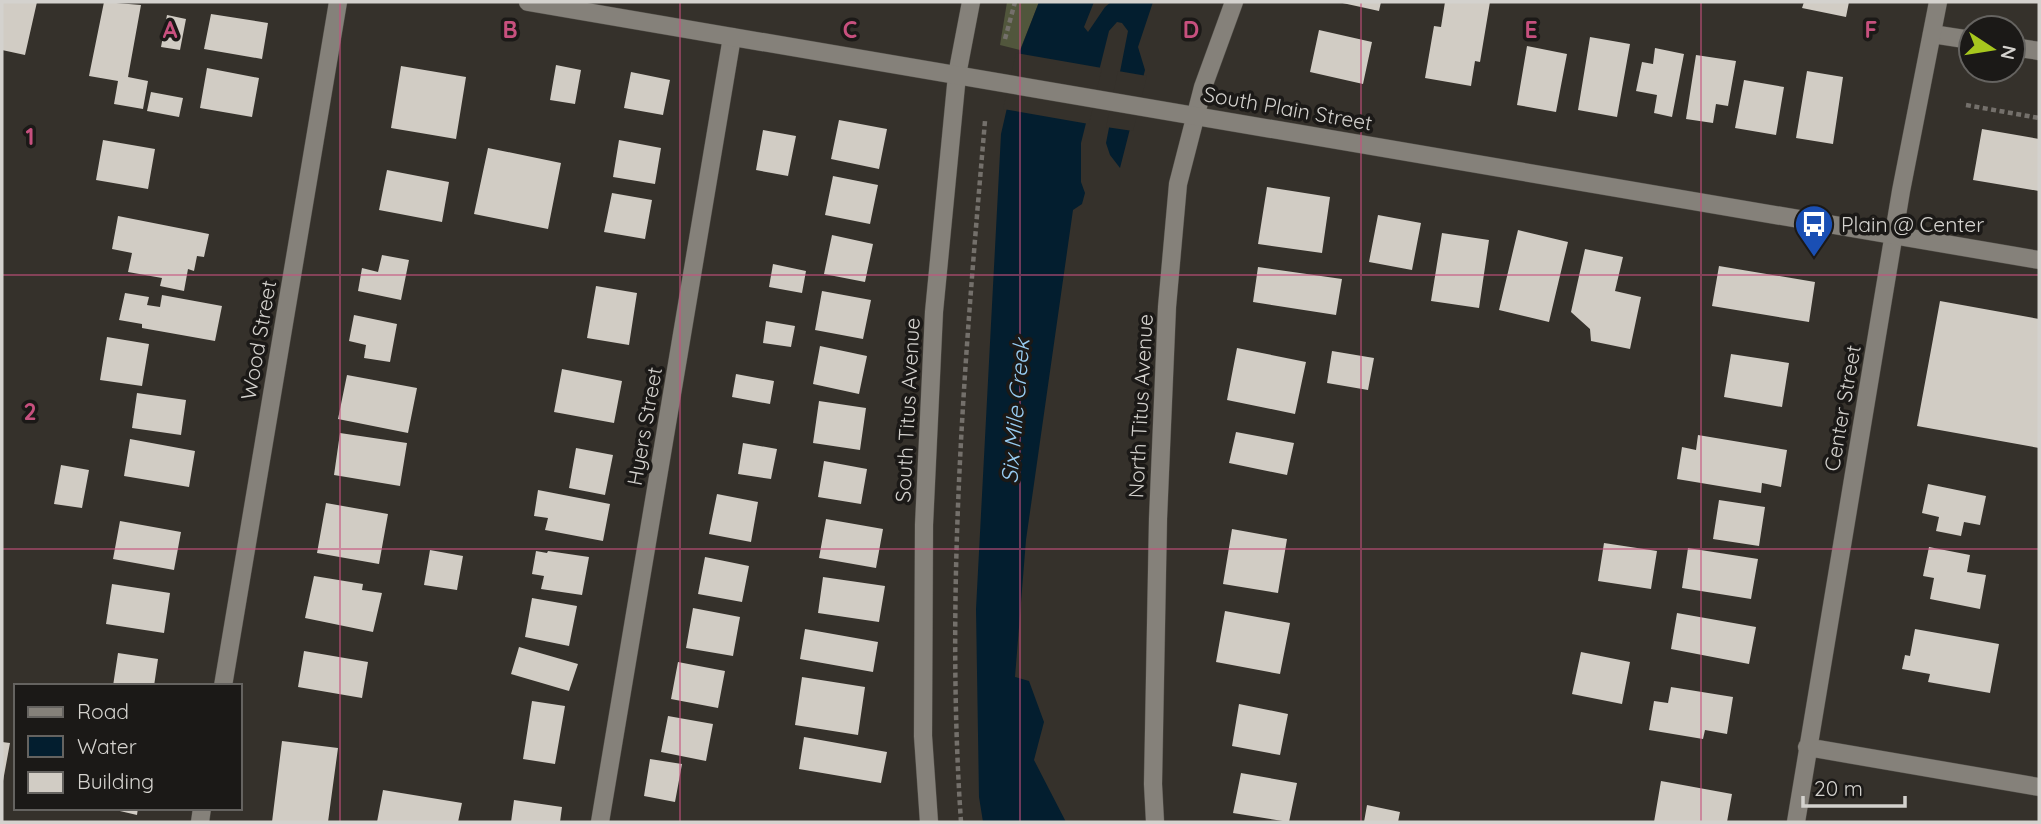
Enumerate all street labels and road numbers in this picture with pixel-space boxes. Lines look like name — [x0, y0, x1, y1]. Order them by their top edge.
street label: South Plain Street — [1202, 80, 1374, 136]
street label: Wood Street — [235, 278, 281, 402]
street label: North Titus Avenue — [1122, 313, 1158, 499]
street label: South Titus Avenue — [889, 317, 925, 503]
street label: Center Street — [1818, 343, 1866, 473]
street label: Hyers Street — [621, 365, 667, 487]

